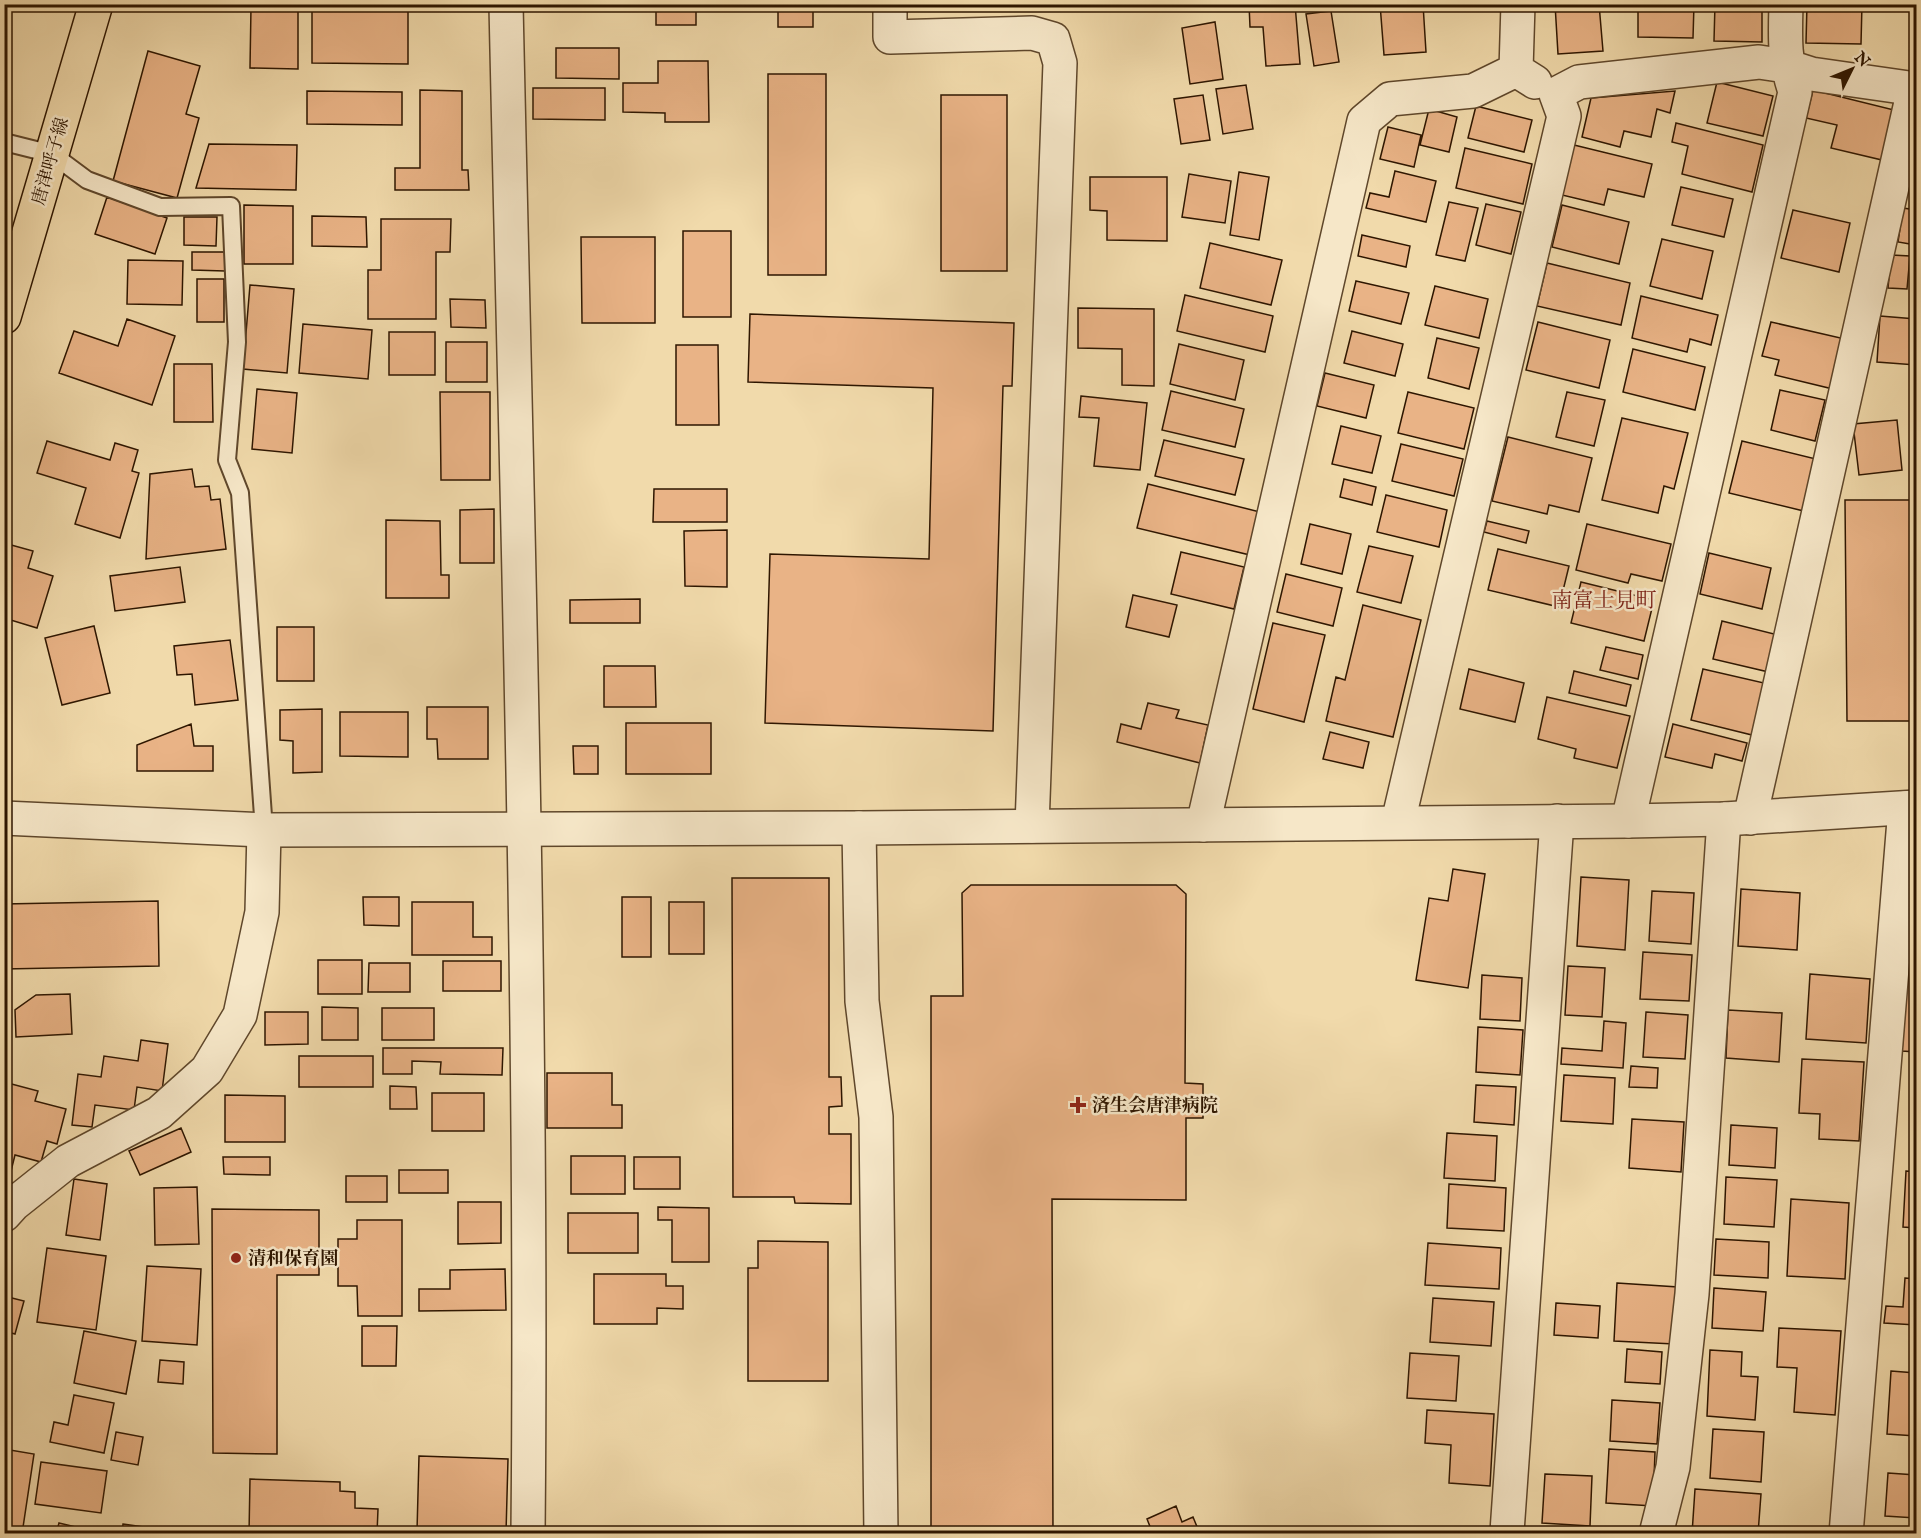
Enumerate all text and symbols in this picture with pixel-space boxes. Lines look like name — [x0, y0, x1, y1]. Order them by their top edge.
north arrow — [1822, 39, 1882, 99]
text: N — [1849, 48, 1874, 72]
street label: 唐津呼子線 — [28, 115, 75, 208]
district label: 南富士見町 — [1552, 588, 1657, 615]
place label: 済生会唐津病院 — [1092, 1095, 1218, 1118]
marker: 済生会唐津病院 — [1069, 1096, 1087, 1114]
place label: 清和保育園 — [248, 1248, 338, 1271]
marker: 清和保育園 — [229, 1251, 243, 1265]

